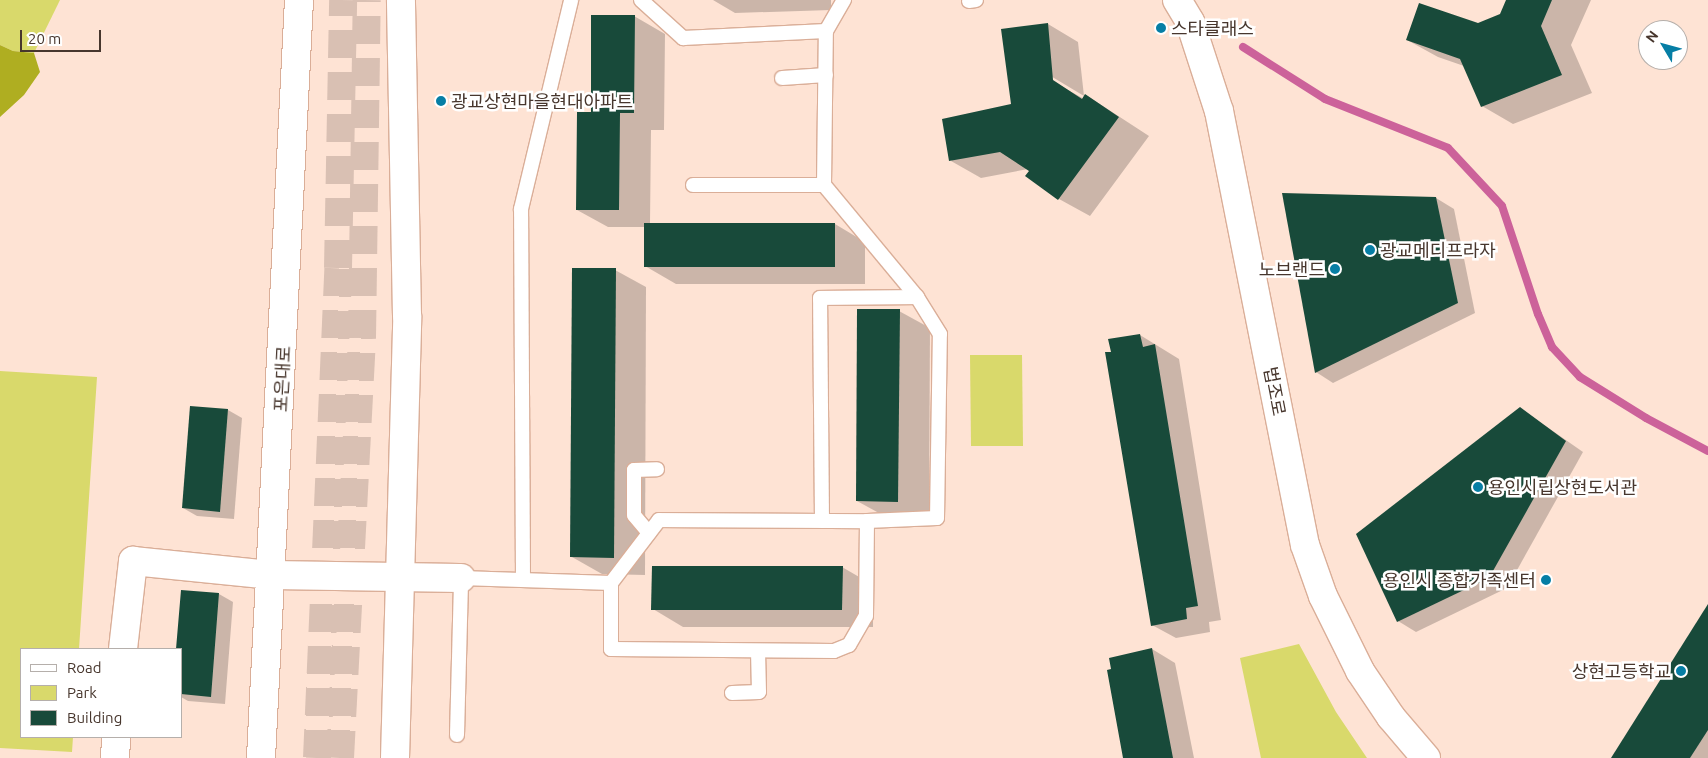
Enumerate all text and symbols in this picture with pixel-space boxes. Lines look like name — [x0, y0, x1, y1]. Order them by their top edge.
place label: 스타클래스 — [1171, 17, 1254, 39]
scale bar — [22, 20, 104, 52]
north arrow — [1638, 20, 1688, 70]
marker: 스타클래스 — [1155, 22, 1167, 34]
text: N — [1642, 28, 1661, 46]
text: 20 m — [28, 30, 61, 47]
place label: 광교상현마을현대아파트 — [451, 90, 633, 112]
marker: 광교상현마을현대아파트 — [435, 95, 447, 107]
place label: 광교메디프라자 — [1380, 239, 1496, 261]
marker: 광교메디프라자 — [1364, 244, 1376, 256]
place label: 노브랜드 — [1259, 258, 1325, 280]
marker: 노브랜드 — [1329, 263, 1341, 275]
street label: 포은대로 — [269, 345, 295, 413]
street label: 법조로 — [1260, 365, 1290, 417]
place label: 용인시립상현도서관 — [1488, 476, 1637, 498]
marker: 용인시립상현도서관 — [1472, 481, 1484, 493]
place label: 용인시 종합가족센터 — [1383, 569, 1536, 591]
marker: 용인시 종합가족센터 — [1540, 574, 1552, 586]
legend — [20, 648, 182, 738]
text: Road — [67, 659, 102, 676]
place label: 상현고등학교 — [1572, 660, 1671, 682]
marker: 상현고등학교 — [1675, 665, 1687, 677]
text: Park — [67, 684, 97, 701]
text: Building — [67, 709, 122, 726]

